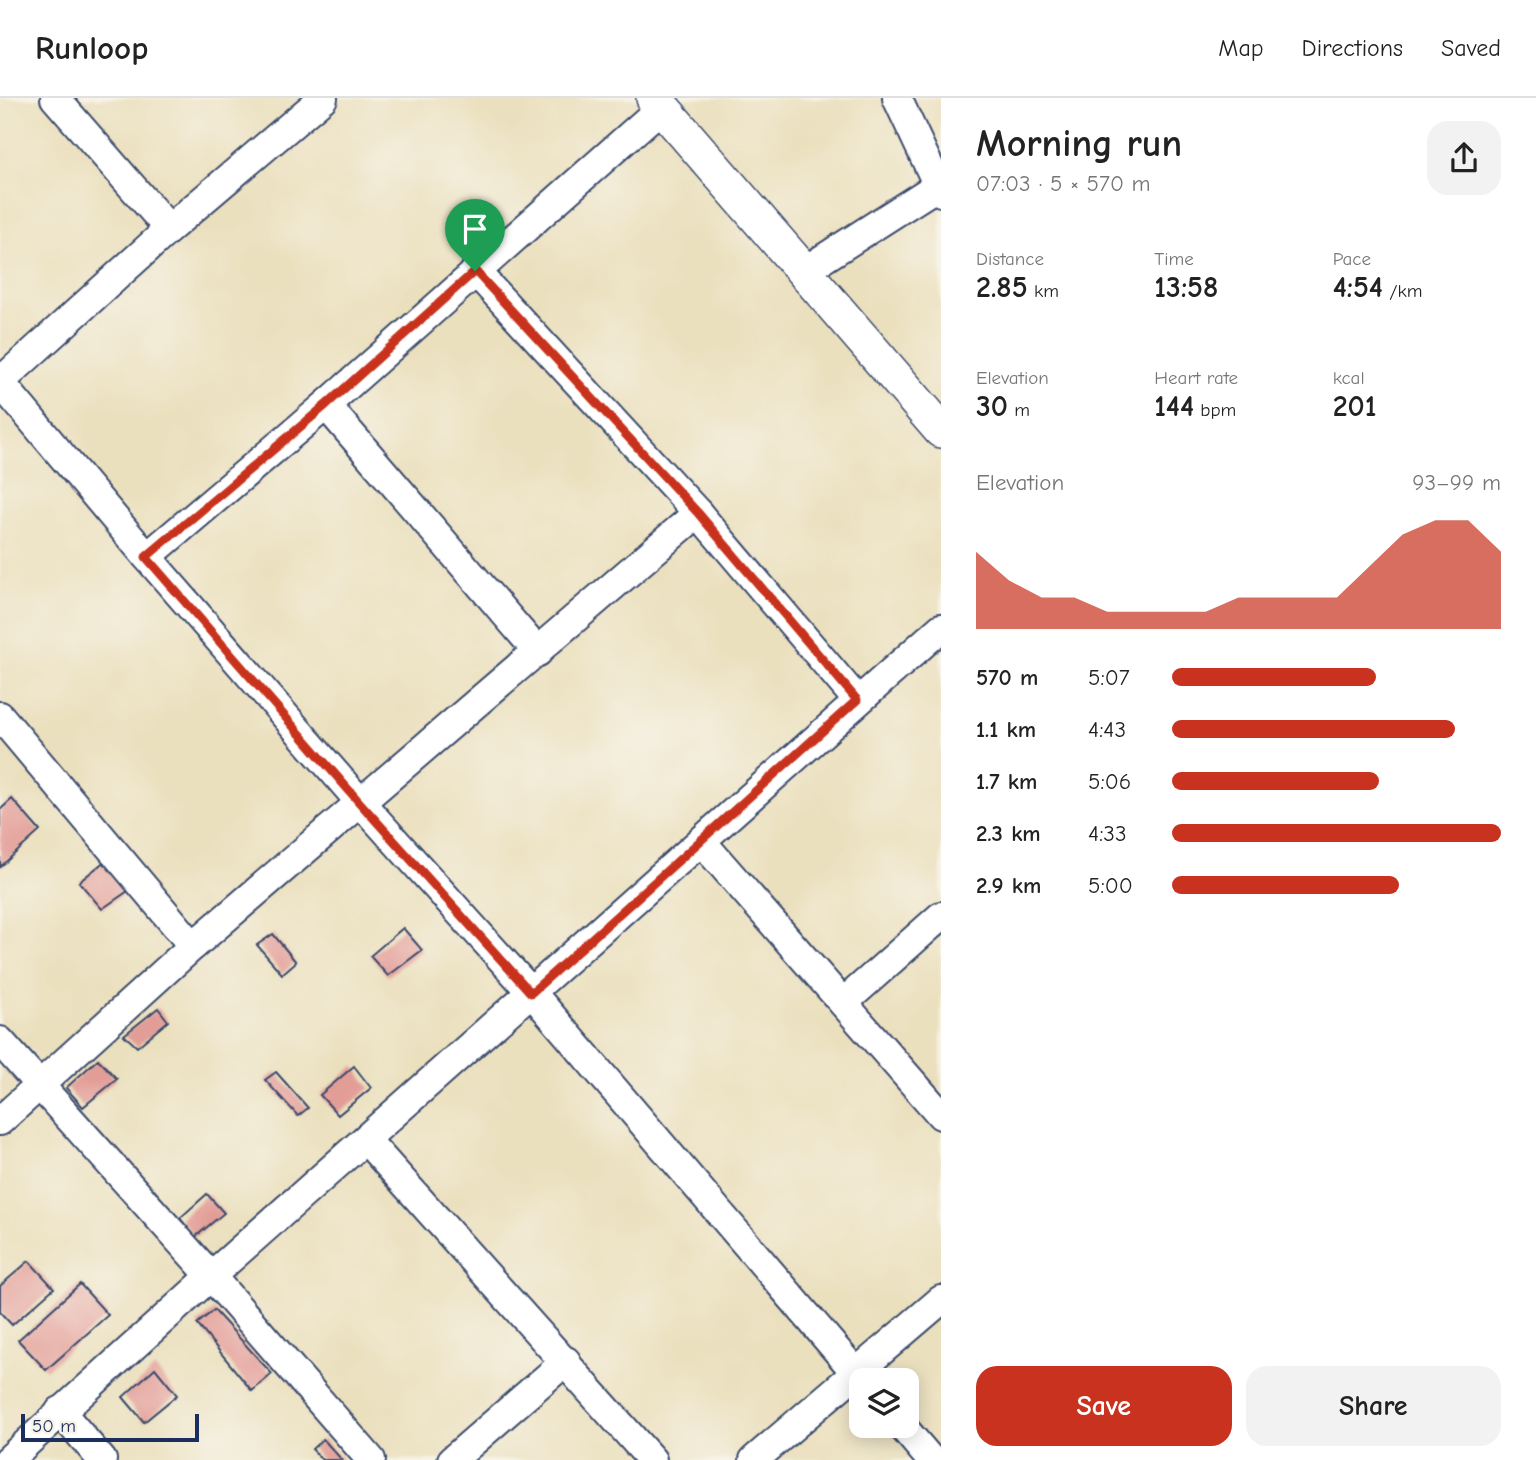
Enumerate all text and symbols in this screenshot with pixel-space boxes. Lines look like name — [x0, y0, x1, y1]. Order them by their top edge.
text: Runloop — [35, 29, 148, 67]
text: Map — [1218, 34, 1264, 62]
text: Directions — [1302, 34, 1403, 62]
text: Saved — [1441, 34, 1501, 62]
button: share — [1427, 121, 1501, 195]
text: Morning run — [976, 122, 1182, 166]
text: 07:03 · 5 × 570 m — [976, 170, 1151, 197]
pin — [445, 199, 505, 271]
icon: arrive — [456, 210, 494, 248]
text: Distance — [976, 248, 1044, 270]
text: Time — [1154, 248, 1194, 270]
text: Pace — [1333, 248, 1371, 270]
text: 2.85 — [976, 270, 1028, 305]
text: 13:58 — [1154, 270, 1218, 305]
text: 4:54 — [1333, 270, 1383, 305]
text: km — [1028, 280, 1059, 302]
text: /km — [1383, 280, 1422, 302]
text: Elevation — [976, 367, 1049, 389]
text: Heart rate — [1154, 367, 1238, 389]
text: kcal — [1333, 367, 1365, 389]
text: 30 — [976, 389, 1008, 424]
text: 144 — [1154, 389, 1194, 424]
text: 201 — [1333, 389, 1377, 424]
text: m — [1008, 399, 1030, 421]
text: bpm — [1194, 399, 1236, 421]
text: Elevation — [976, 469, 1064, 496]
text: 93–99 m — [1412, 469, 1501, 496]
text: 570 m — [976, 664, 1038, 691]
text: 5:07 — [1088, 664, 1130, 691]
text: 1.1 km — [976, 716, 1036, 743]
text: 4:43 — [1088, 716, 1126, 743]
text: 1.7 km — [976, 768, 1037, 795]
text: 5:06 — [1088, 768, 1131, 795]
text: 2.3 km — [976, 820, 1041, 847]
text: 4:33 — [1088, 820, 1127, 847]
text: 2.9 km — [976, 872, 1041, 899]
text: 5:00 — [1088, 872, 1133, 899]
button: Save — [976, 1366, 1232, 1446]
button: Share — [1246, 1366, 1501, 1446]
map controls — [849, 1368, 919, 1438]
button: layers — [849, 1368, 919, 1438]
scale bar — [21, 1411, 200, 1443]
text: 50 m — [32, 1415, 76, 1437]

